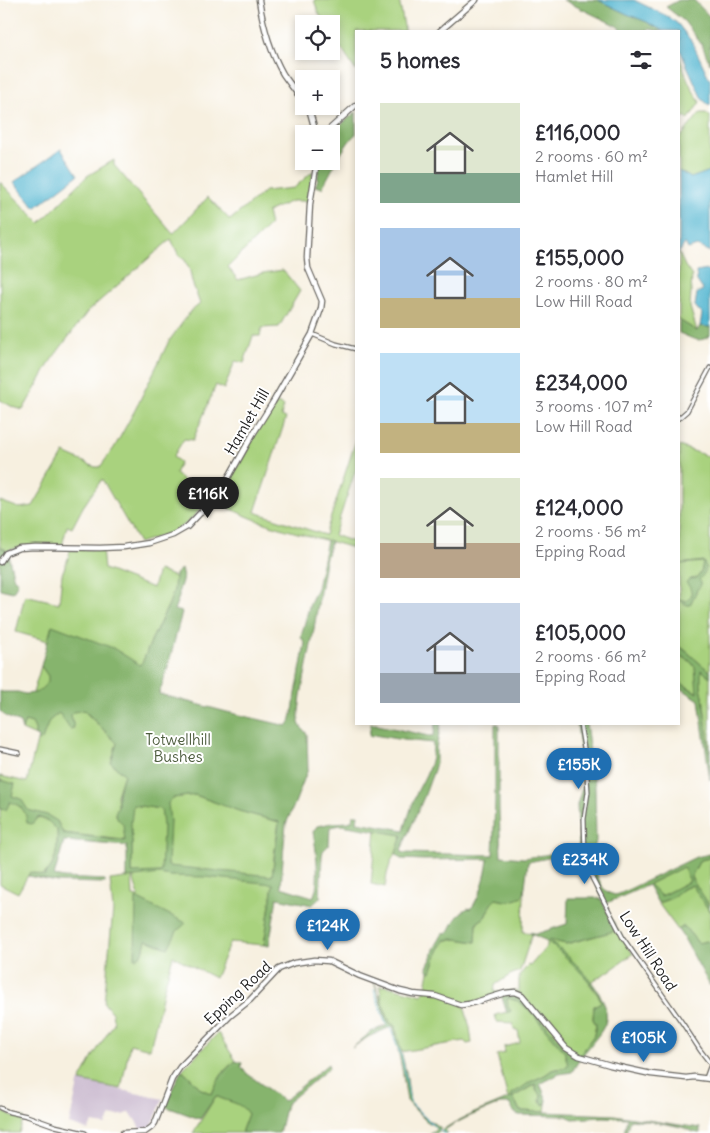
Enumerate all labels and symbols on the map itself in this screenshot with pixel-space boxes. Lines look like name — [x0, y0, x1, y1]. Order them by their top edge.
street label: Hamlet Hill — [220, 385, 273, 458]
pin: £116K — [173, 476, 243, 519]
park label: Totwellhill Bushes — [145, 730, 211, 766]
pin: £155K — [544, 748, 614, 790]
pin: £234K — [550, 842, 620, 885]
street label: Low Hill Road — [616, 907, 681, 994]
pin: £124K — [293, 908, 363, 951]
street label: Epping Road — [200, 957, 275, 1029]
pin: £105K — [609, 1020, 679, 1063]

